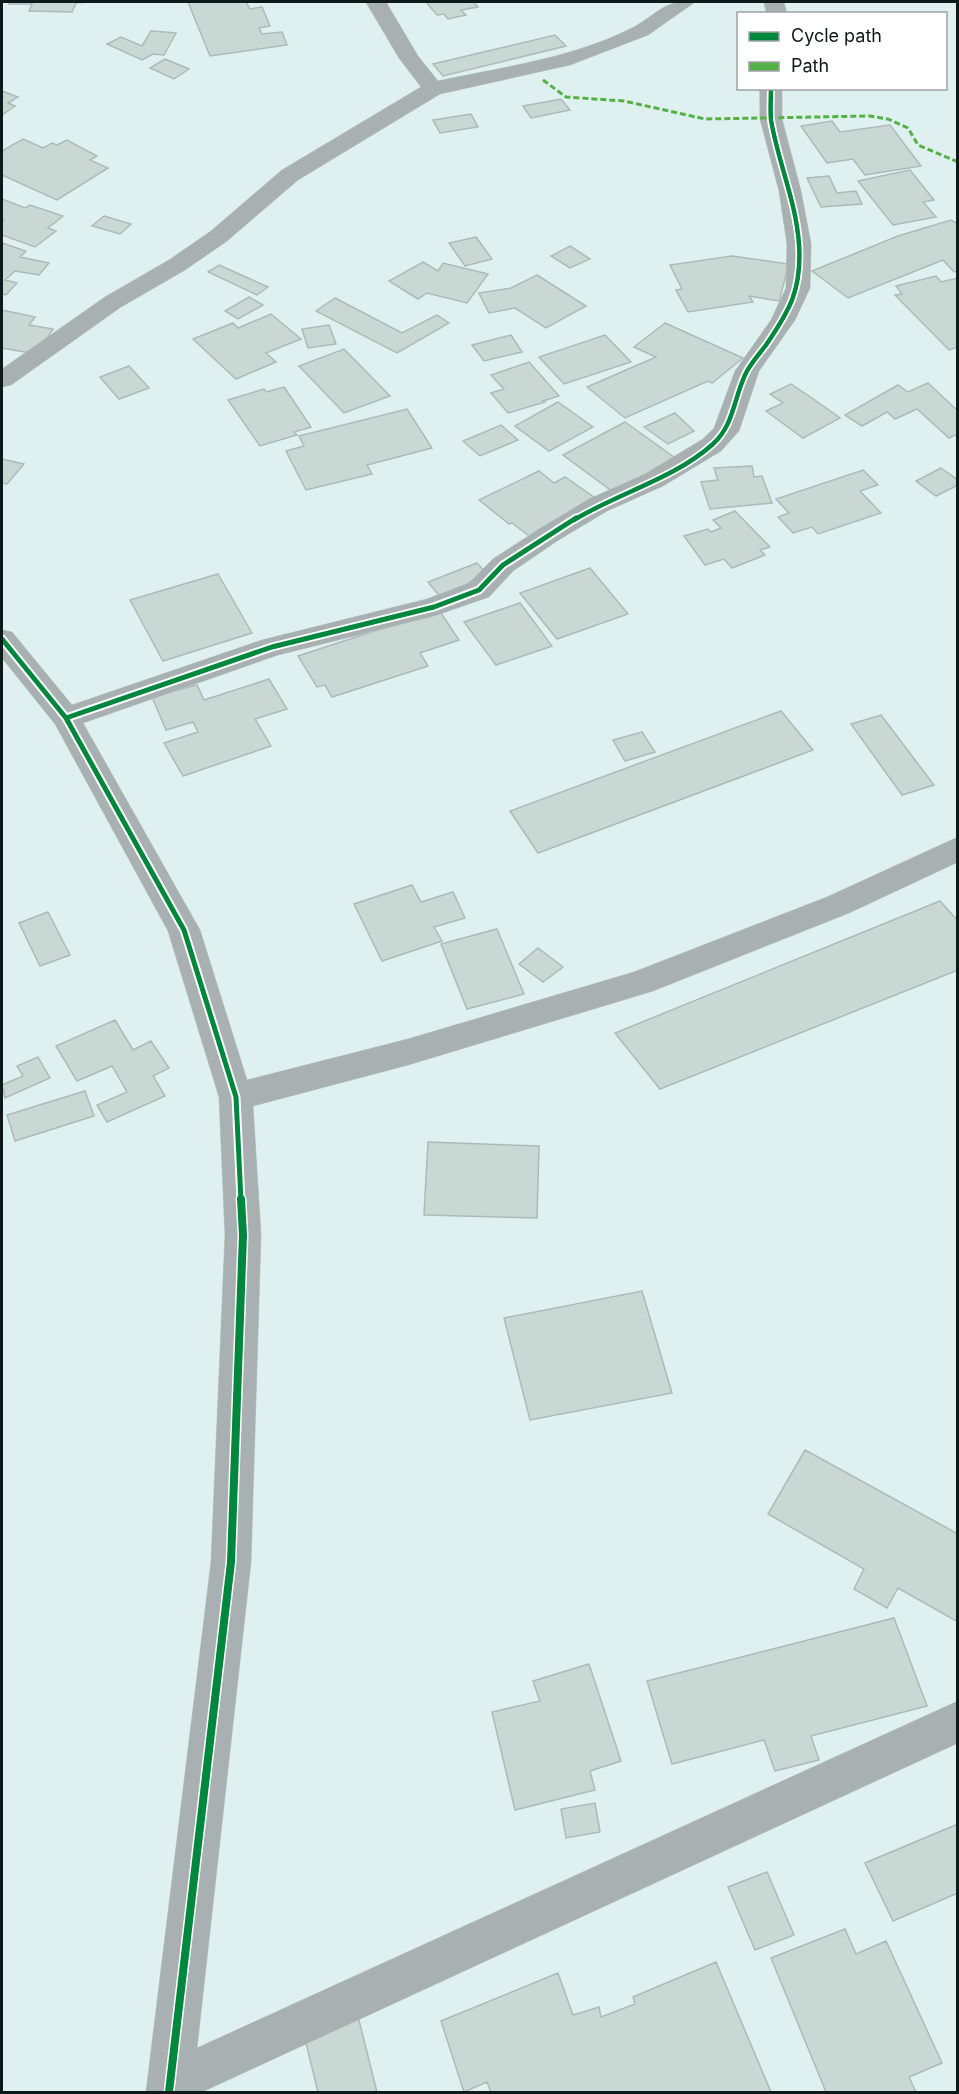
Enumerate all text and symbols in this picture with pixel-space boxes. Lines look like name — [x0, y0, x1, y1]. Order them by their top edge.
legend — [737, 12, 947, 90]
text: Cycle path — [791, 25, 882, 46]
text: Path — [791, 55, 829, 76]

